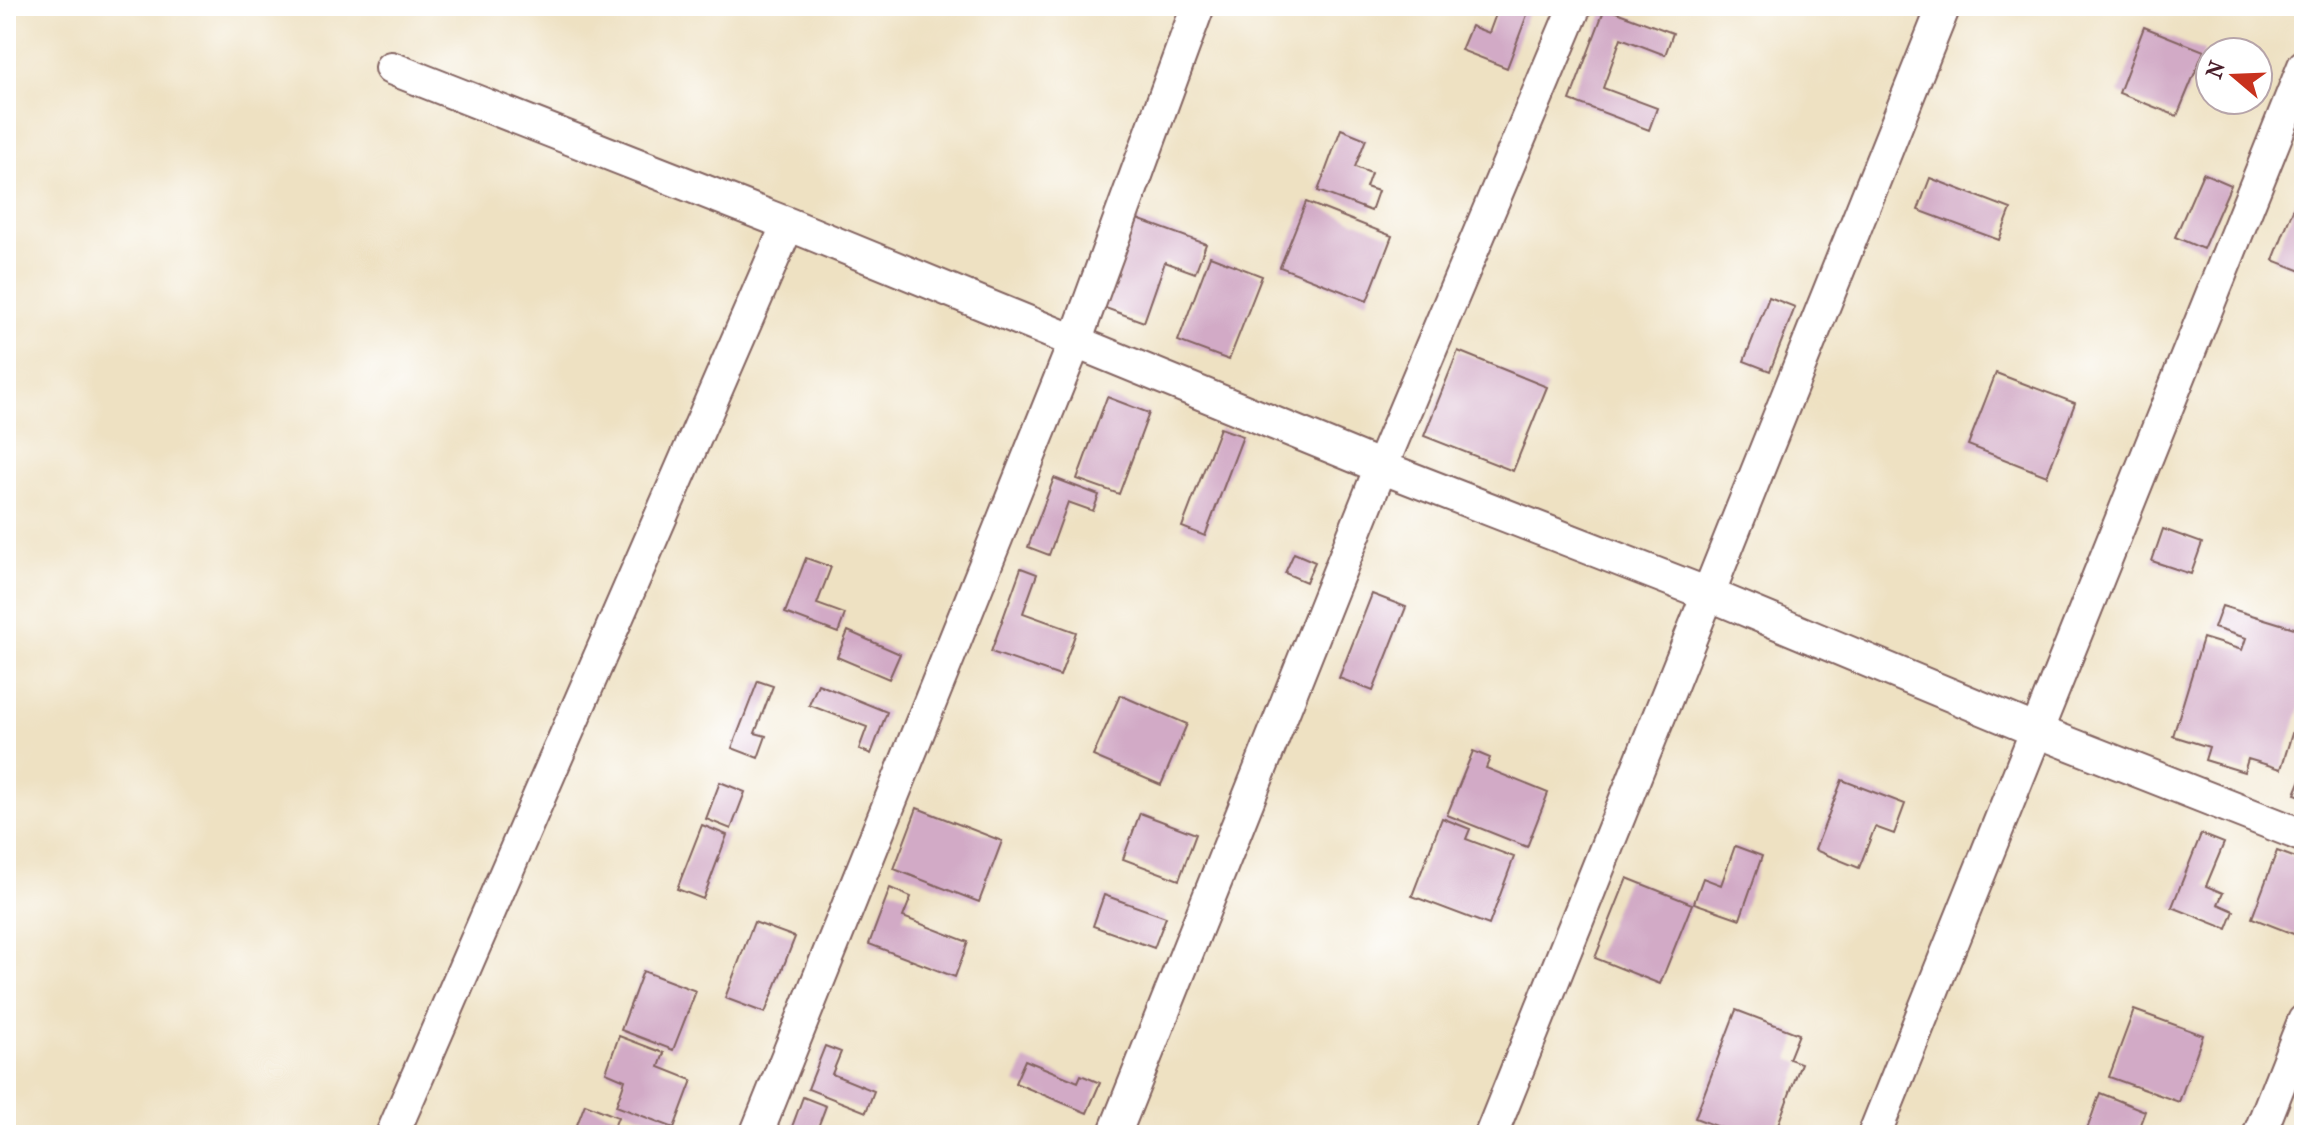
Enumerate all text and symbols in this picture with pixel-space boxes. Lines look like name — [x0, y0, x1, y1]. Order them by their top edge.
north arrow — [2194, 36, 2274, 116]
text: N — [2201, 57, 2231, 82]

